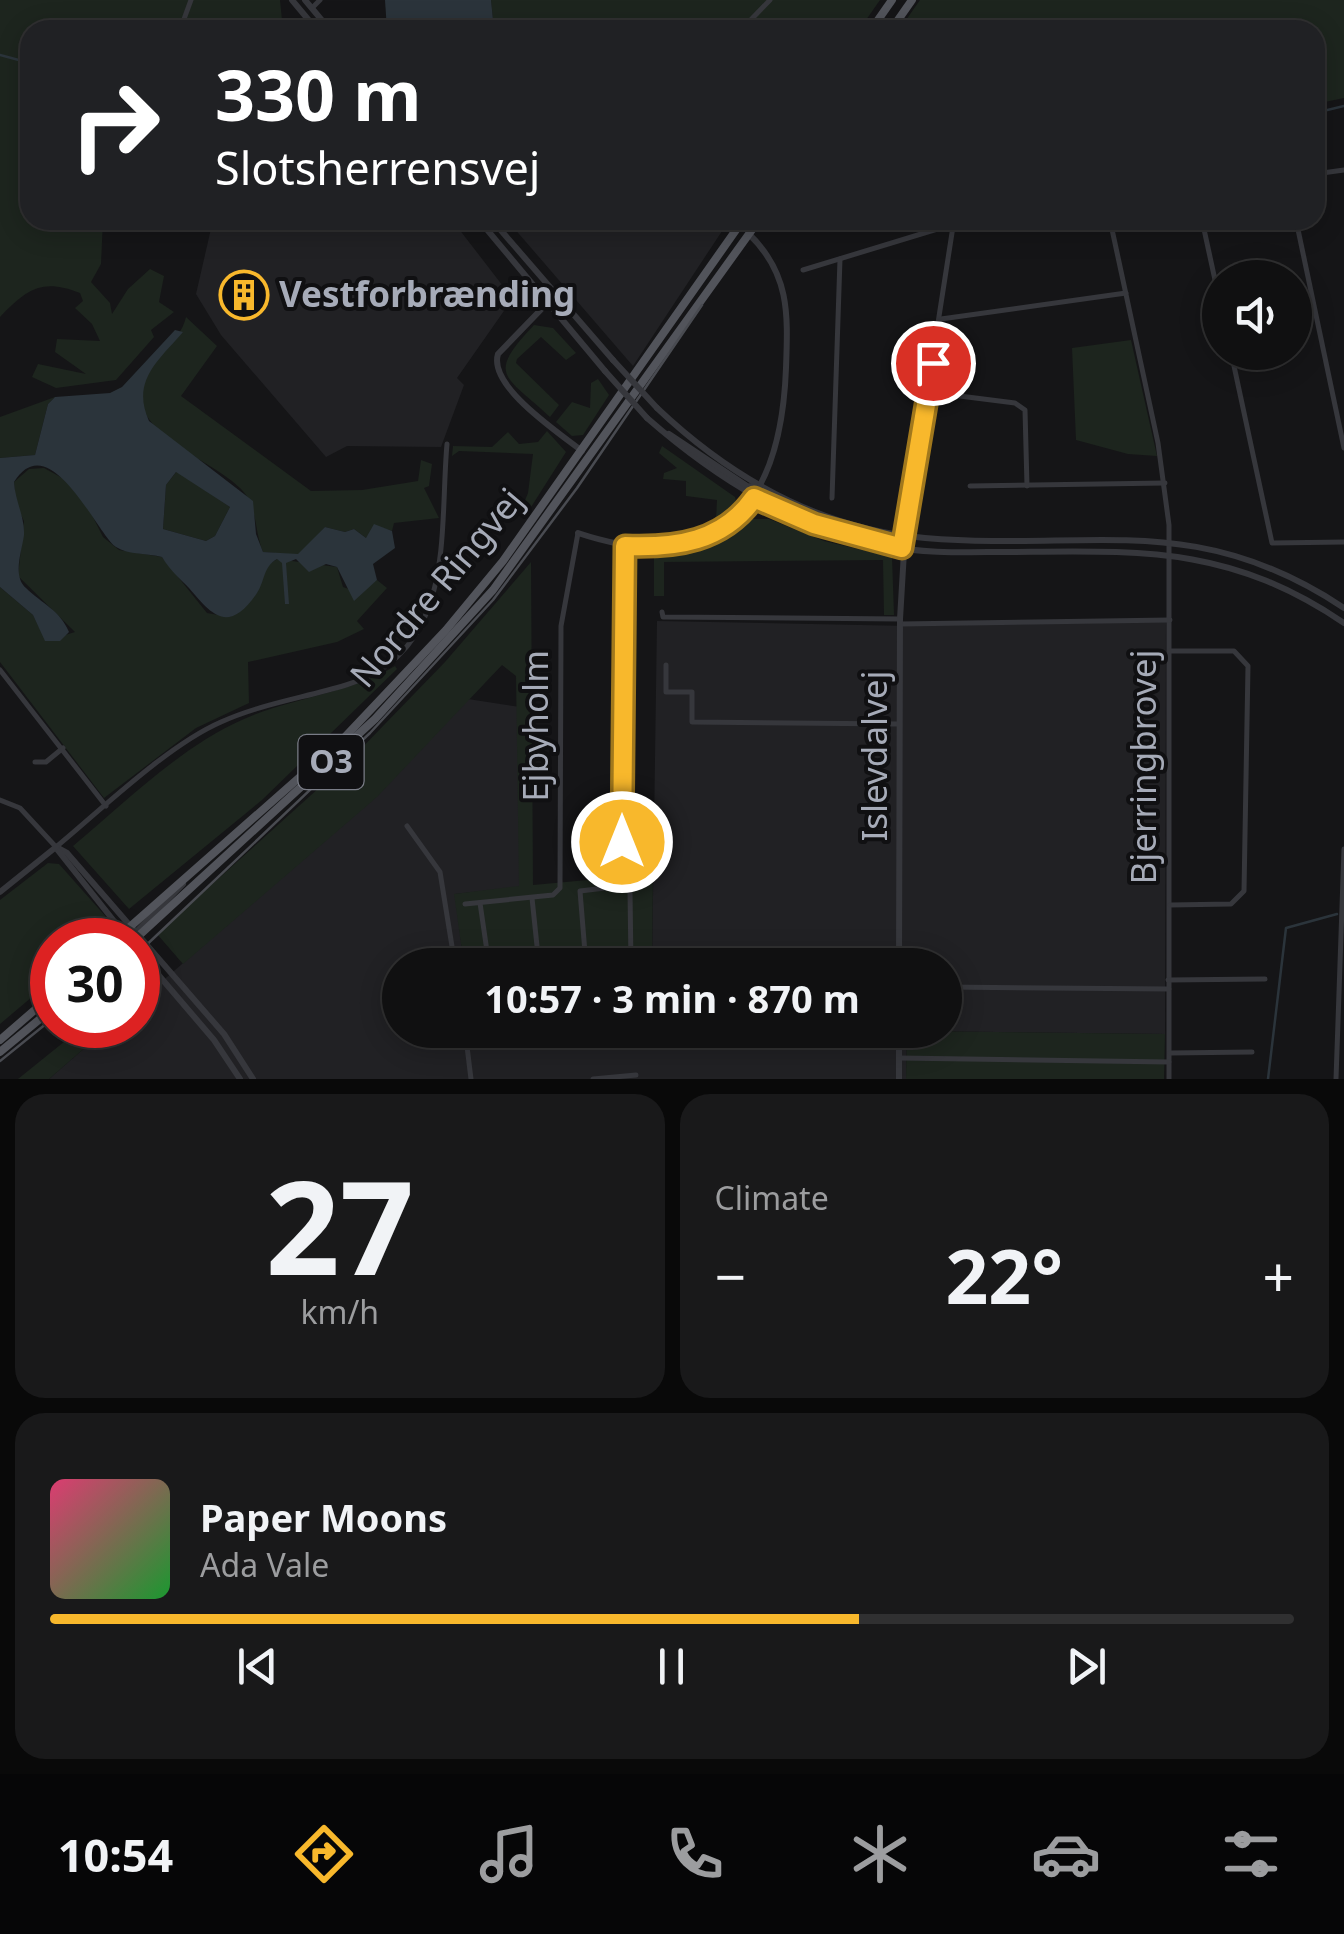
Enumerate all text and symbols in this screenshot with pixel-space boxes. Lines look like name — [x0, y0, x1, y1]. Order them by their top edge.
text: 330 m — [215, 46, 422, 142]
icon: right — [50, 60, 180, 190]
text: Slotsherrensvej — [215, 137, 540, 198]
map controls — [1202, 260, 1312, 370]
button: sound — [1202, 260, 1312, 370]
building icon: Vestforbrænding — [218, 269, 270, 321]
place label: Vestforbrænding — [279, 270, 575, 317]
pin — [891, 321, 976, 406]
icon: arrive — [906, 336, 961, 391]
street label: Nordre Ringvej — [339, 478, 533, 696]
street label: Ejbyholm — [511, 650, 558, 802]
street label: Bjerringbrovej — [1119, 650, 1166, 884]
street label: Islevdalvej — [850, 670, 897, 842]
road number: O3 — [298, 735, 364, 789]
position arrow — [570, 790, 674, 894]
speed limit sign: 30 — [30, 918, 160, 1048]
text: 10:57 · 3 min · 870 m — [484, 972, 860, 1024]
text: 27 — [265, 1136, 414, 1313]
text: Climate — [715, 1176, 829, 1219]
text: 22° — [945, 1224, 1063, 1326]
text: − — [715, 1238, 746, 1313]
text: + — [1263, 1238, 1294, 1313]
text: km/h — [300, 1290, 379, 1333]
text: Paper Moons — [200, 1491, 447, 1543]
text: Ada Vale — [200, 1543, 329, 1586]
icon: previous — [230, 1639, 285, 1694]
icon: pause — [644, 1639, 699, 1694]
icon: next — [1059, 1639, 1114, 1694]
icon: directions — [289, 1819, 359, 1889]
icon: music — [474, 1819, 544, 1889]
icon: phone — [660, 1819, 730, 1889]
icon: climate — [845, 1819, 915, 1889]
icon: car — [1031, 1819, 1101, 1889]
icon: filters — [1216, 1819, 1286, 1889]
text: 10:54 — [58, 1824, 173, 1885]

